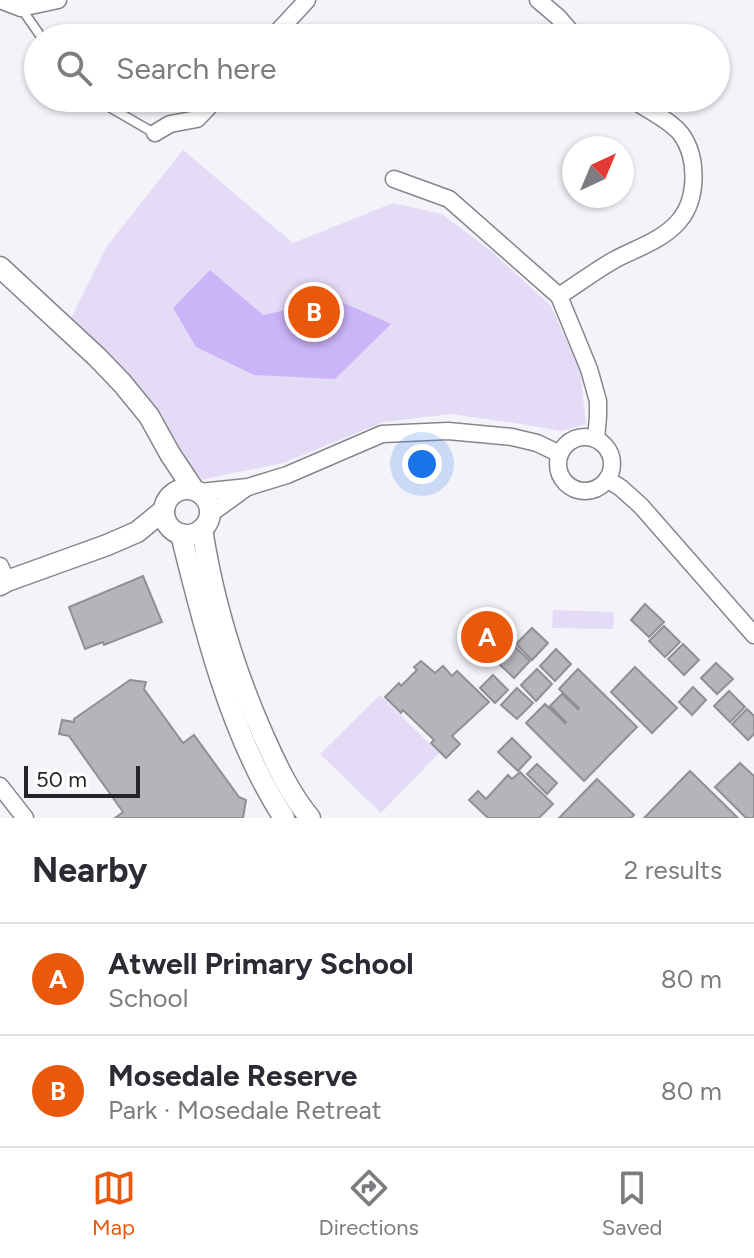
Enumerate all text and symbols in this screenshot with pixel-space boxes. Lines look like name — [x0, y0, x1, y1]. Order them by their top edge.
search box — [24, 24, 730, 112]
icon: search — [52, 46, 96, 90]
text: Search here — [116, 50, 276, 87]
north arrow — [562, 136, 634, 208]
pin: B — [288, 282, 340, 342]
your location — [402, 444, 442, 484]
pin: A — [461, 607, 513, 667]
scale bar — [24, 762, 140, 798]
text: 50 m — [36, 766, 87, 793]
text: Nearby — [32, 850, 147, 891]
text: 2 results — [624, 854, 722, 886]
text: Atwell Primary School — [108, 945, 414, 982]
text: A — [49, 963, 67, 995]
text: 80 m — [661, 963, 722, 995]
text: School — [108, 982, 188, 1014]
text: Mosedale Reserve — [108, 1057, 357, 1094]
text: B — [50, 1075, 66, 1107]
text: 80 m — [661, 1075, 722, 1107]
text: Park · Mosedale Retreat — [108, 1094, 382, 1126]
tab: Map — [92, 1166, 136, 1241]
tab: Directions — [319, 1166, 419, 1241]
tab: Saved — [602, 1166, 662, 1241]

